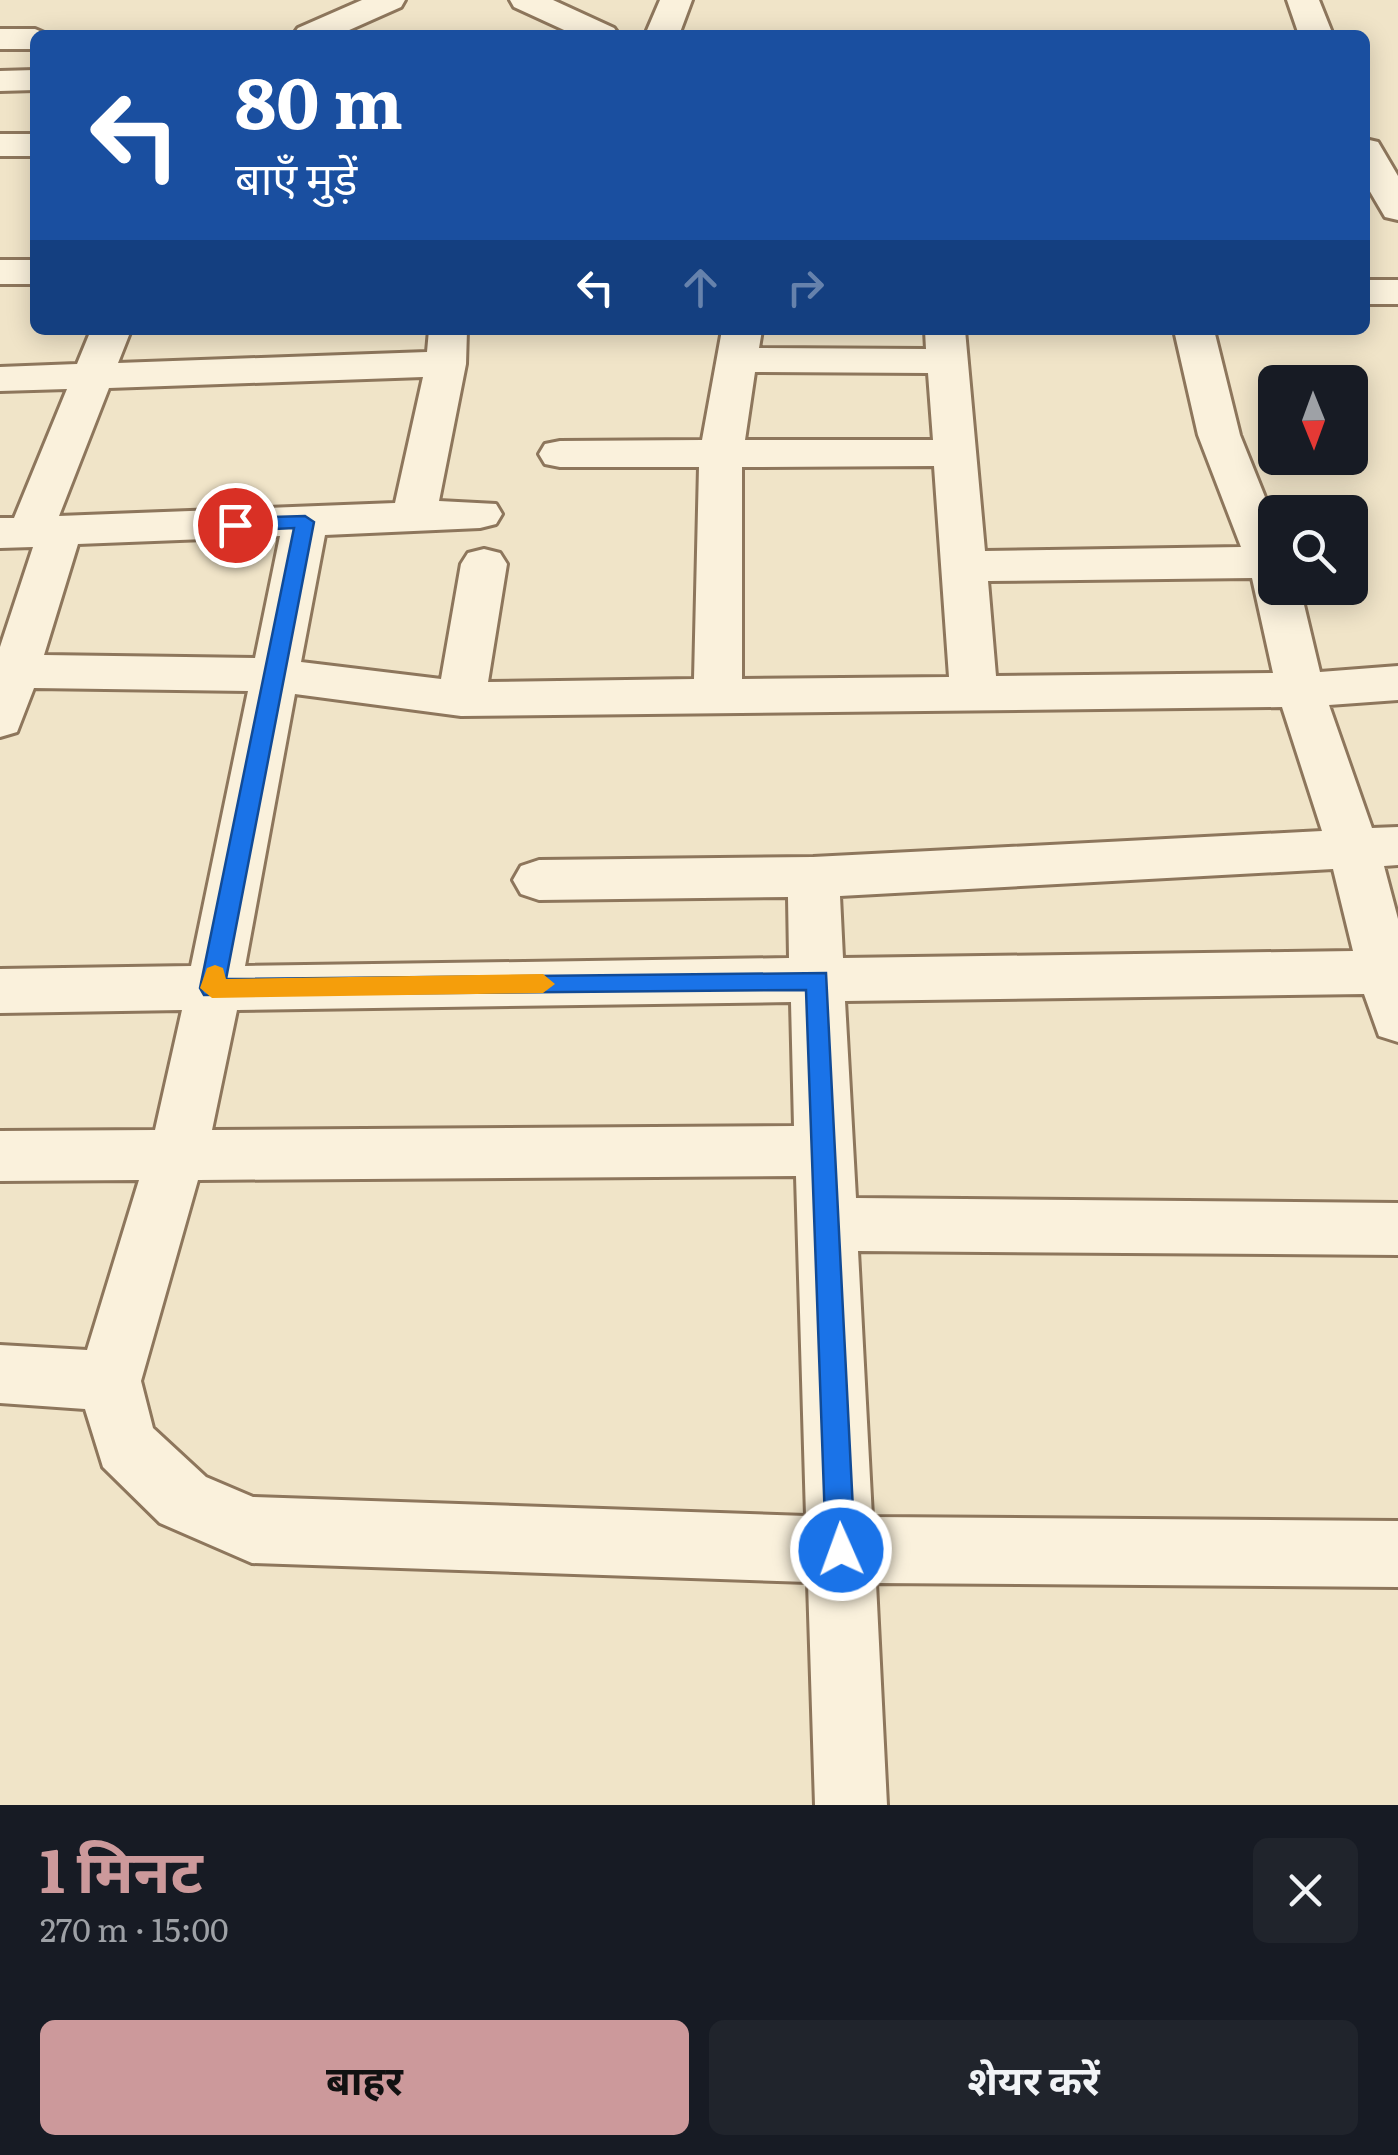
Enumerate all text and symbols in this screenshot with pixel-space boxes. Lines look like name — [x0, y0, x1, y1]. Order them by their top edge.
text: 80 m — [235, 47, 403, 151]
icon: left — [70, 70, 200, 200]
text: बाएँ मुड़ें — [235, 142, 357, 209]
icon: left — [568, 260, 623, 315]
icon: ahead — [673, 260, 728, 315]
icon: right — [778, 260, 833, 315]
north arrow — [1258, 365, 1368, 475]
map controls — [1258, 365, 1368, 605]
pin — [193, 483, 278, 568]
button: search — [1258, 495, 1368, 605]
icon: arrive — [208, 498, 263, 553]
position arrow — [789, 1498, 893, 1602]
text: 1 मिनट — [40, 1822, 203, 1911]
button: close — [1253, 1838, 1358, 1943]
text: 270 m · 15:00 — [40, 1904, 228, 1952]
button: बाहर — [40, 2020, 689, 2135]
button: शेयर करें — [709, 2020, 1358, 2135]

